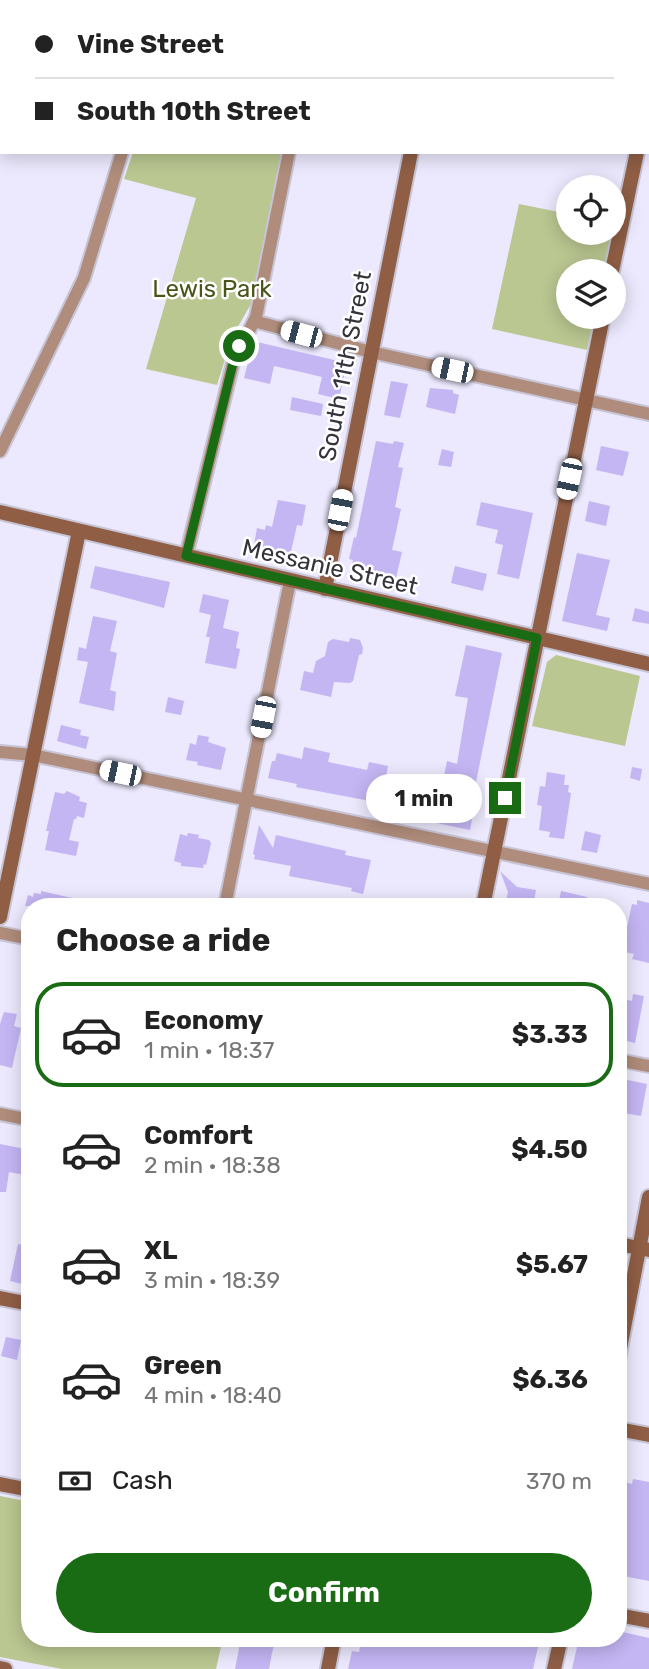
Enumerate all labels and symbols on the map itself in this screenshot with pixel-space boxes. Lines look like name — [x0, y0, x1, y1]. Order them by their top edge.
street label: South 11th Street — [313, 269, 377, 463]
park label: Lewis Park — [152, 275, 272, 303]
car — [278, 318, 325, 350]
route start — [223, 330, 255, 362]
car — [430, 355, 475, 385]
car — [555, 456, 584, 502]
car — [326, 487, 355, 533]
street label: Messanie Street — [240, 533, 420, 601]
car — [249, 694, 278, 740]
car — [98, 758, 143, 788]
callout: 1 min — [365, 774, 480, 822]
route end — [489, 782, 521, 814]

